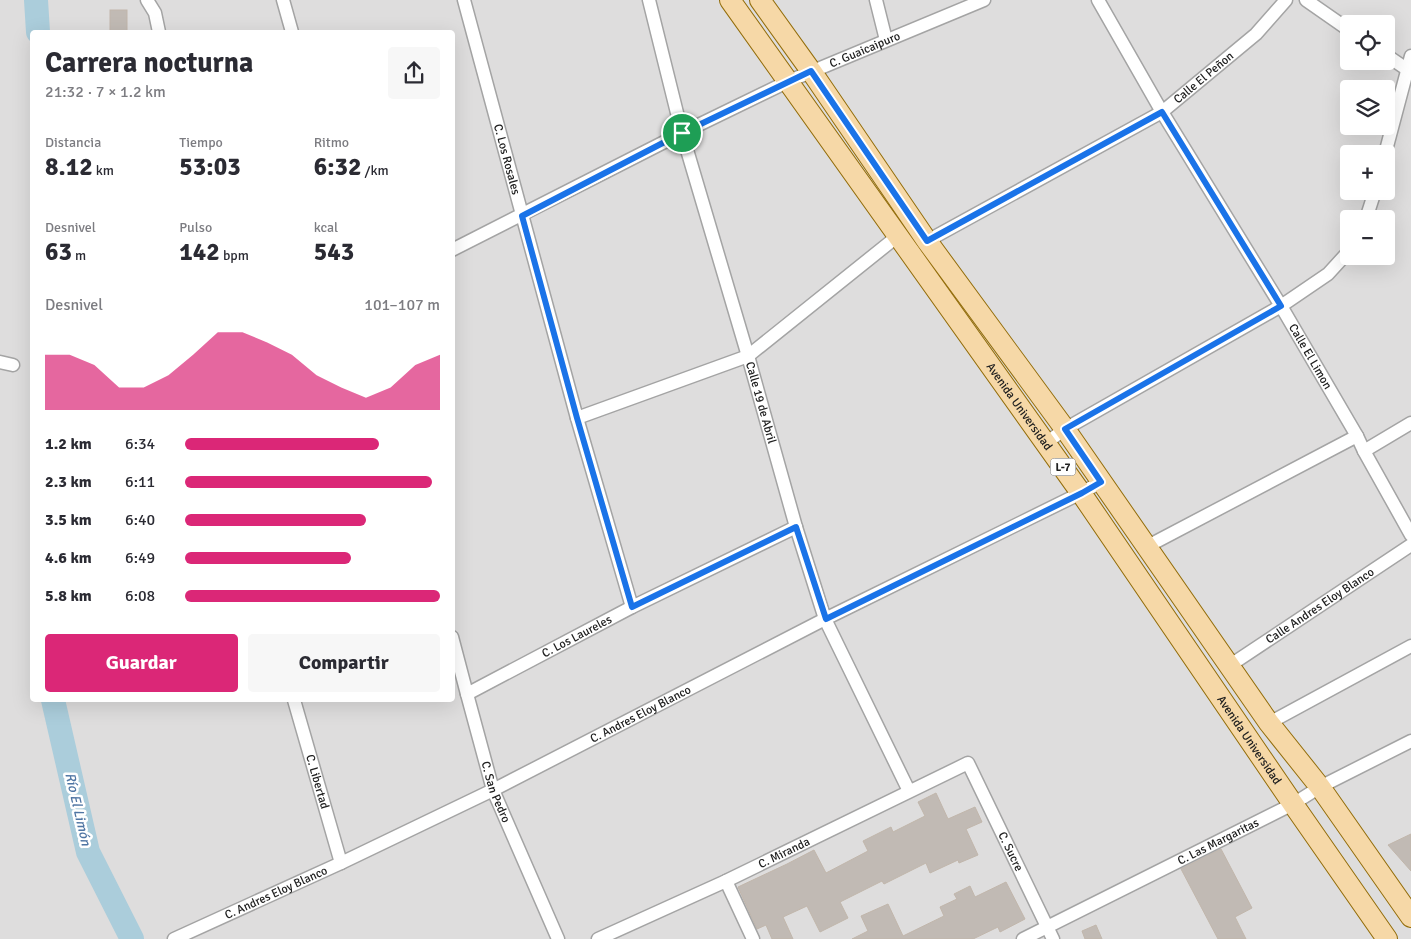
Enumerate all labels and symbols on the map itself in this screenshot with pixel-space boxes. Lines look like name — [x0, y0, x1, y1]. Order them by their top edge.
street label: C. Guaicaipuro — [827, 28, 902, 71]
street label: Calle El Peñon — [1170, 48, 1237, 107]
pin — [661, 112, 703, 154]
street label: C. Los Rosales — [490, 122, 524, 196]
street label: Calle El Limon — [1285, 321, 1335, 392]
street label: Calle 19 de Abril — [742, 360, 780, 446]
street label: Avenida Universidad — [983, 360, 1056, 453]
road number: L-7 — [1050, 458, 1076, 476]
street label: Calle Andres Eloy Blanco — [1263, 564, 1377, 647]
street label: C. Los Laureles — [539, 612, 614, 661]
street label: C. Andres Eloy Blanco — [588, 682, 693, 746]
street label: Avenida Universidad — [1214, 693, 1285, 787]
street label: C. Libertad — [303, 753, 333, 811]
street label: C. San Pedro — [478, 760, 514, 825]
water label: Río El Limón — [61, 771, 95, 848]
street label: C. Las Margaritas — [1175, 815, 1261, 868]
street label: C. Sucre — [995, 829, 1027, 874]
street label: C. Miranda — [756, 834, 812, 872]
street label: C. Andres Eloy Blanco — [222, 863, 330, 922]

